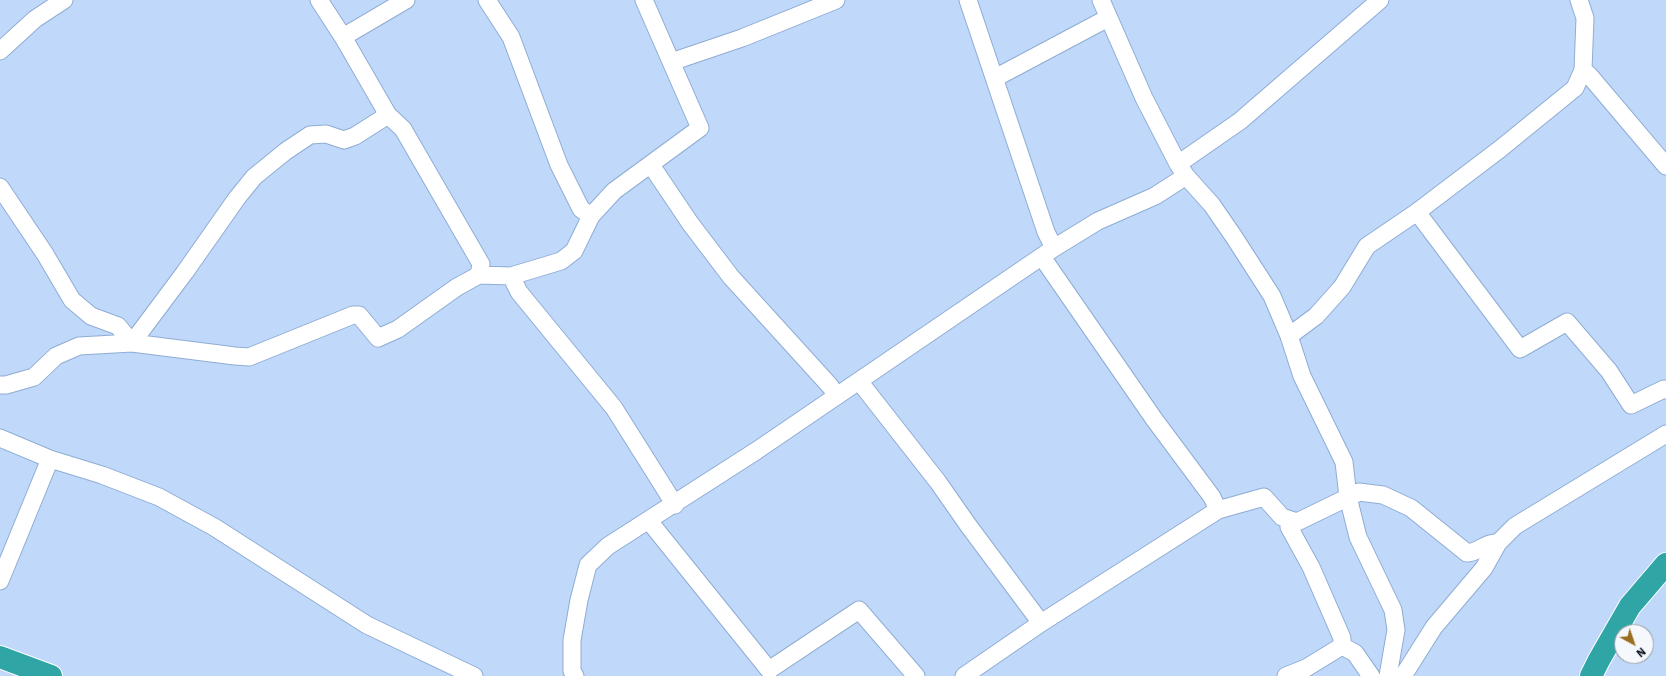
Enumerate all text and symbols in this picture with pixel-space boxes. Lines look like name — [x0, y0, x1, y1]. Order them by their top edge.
north arrow — [1614, 624, 1654, 664]
text: N — [1634, 645, 1649, 660]

